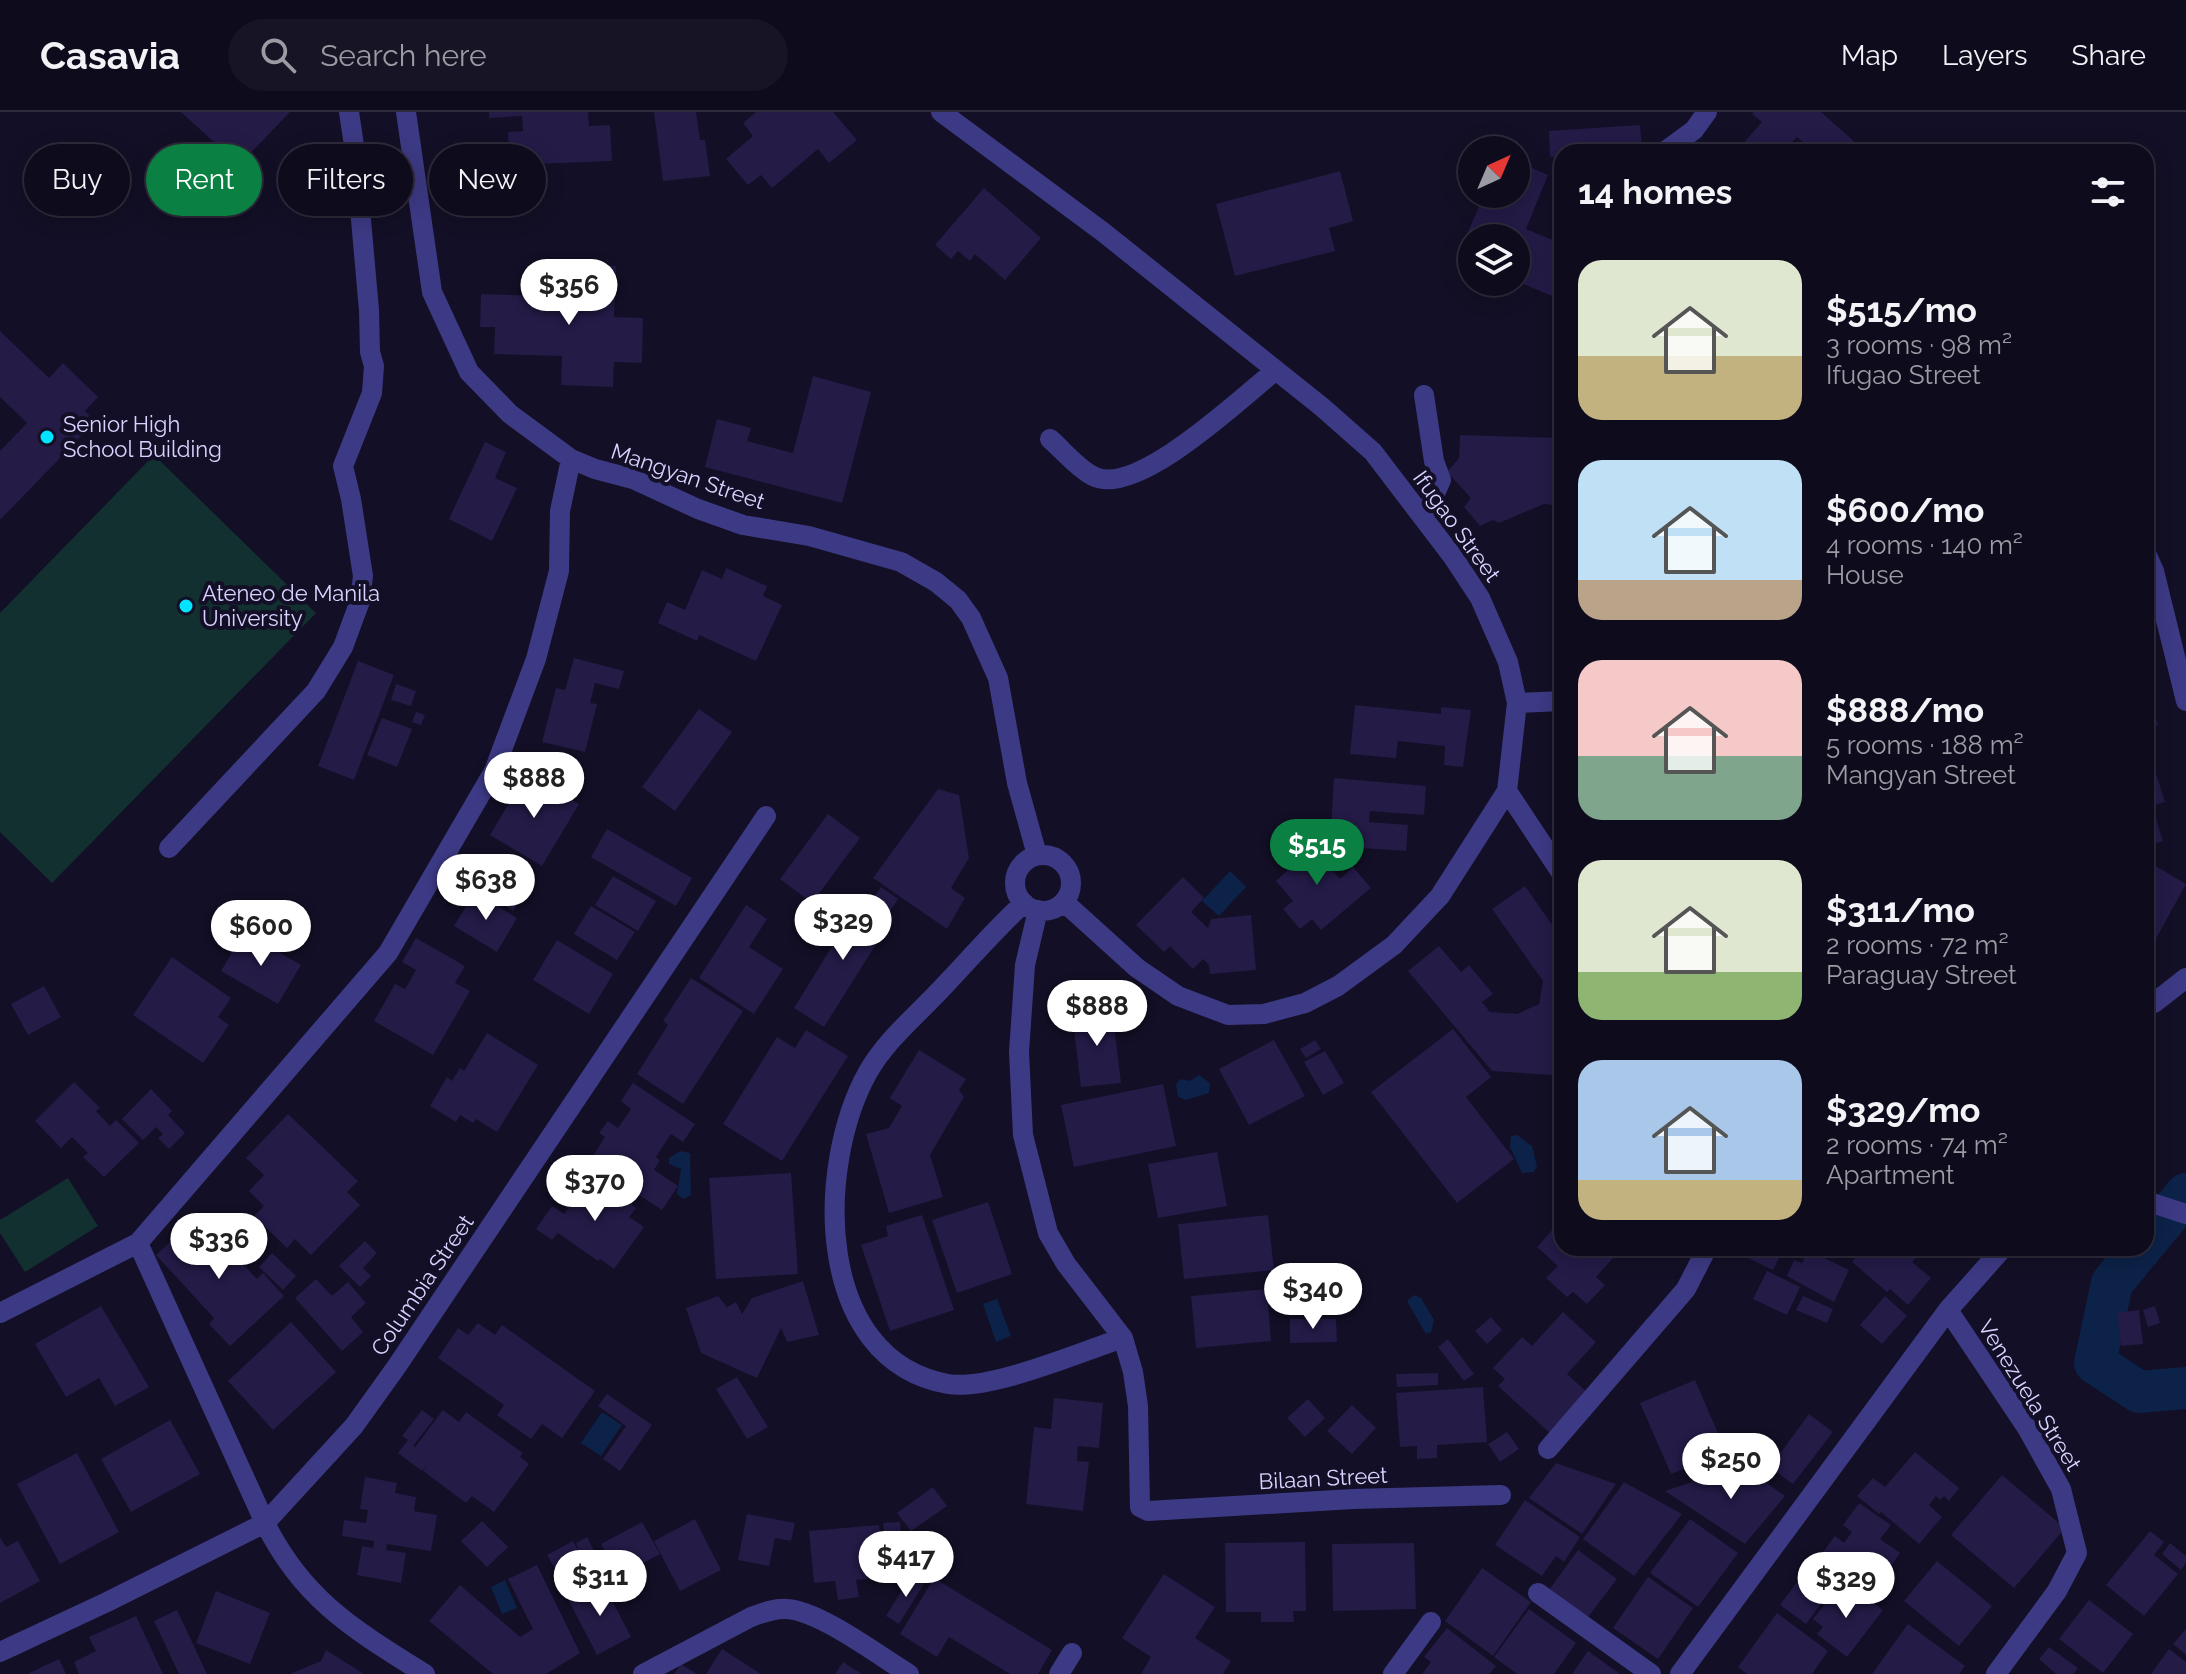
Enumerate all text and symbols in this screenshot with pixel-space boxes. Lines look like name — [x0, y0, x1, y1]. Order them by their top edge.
search box — [228, 19, 788, 91]
text: Casavia — [40, 33, 180, 78]
icon: search — [256, 33, 300, 77]
text: Search here — [320, 38, 487, 73]
text: Map — [1841, 39, 1898, 72]
text: Layers — [1942, 39, 2028, 72]
text: Share — [2072, 39, 2146, 72]
north arrow — [1458, 136, 1530, 208]
map controls — [1458, 136, 1530, 296]
chip: Buy — [24, 144, 130, 216]
chip: Rent — [146, 144, 262, 216]
chip: Filters — [278, 144, 413, 216]
chip: New — [429, 144, 546, 216]
icon: filters — [2086, 170, 2130, 214]
text: 14 homes — [1578, 172, 1732, 212]
button: layers — [1458, 224, 1530, 296]
pin: $356 — [522, 259, 616, 327]
text: $356 — [538, 270, 600, 300]
text: $515/mo — [1826, 290, 1977, 330]
icon: home — [1642, 292, 1738, 388]
text: 3 rooms · 98 m² — [1826, 330, 2012, 360]
text: Ifugao Street — [1826, 360, 1981, 390]
place label: Senior High School Building — [63, 411, 222, 462]
marker: Senior High School Building — [38, 428, 56, 446]
street label: Mangyan Street — [608, 438, 769, 515]
street label: Ifugao Street — [1408, 465, 1506, 587]
text: $600/mo — [1826, 490, 1984, 530]
icon: home — [1642, 492, 1738, 588]
text: 4 rooms · 140 m² — [1826, 530, 2023, 560]
text: House — [1826, 560, 1904, 590]
place label: Ateneo de Manila University — [202, 580, 380, 631]
marker: Ateneo de Manila University — [177, 597, 195, 615]
text: $888/mo — [1826, 690, 1984, 730]
icon: home — [1642, 692, 1738, 788]
text: 5 rooms · 188 m² — [1826, 730, 2024, 760]
pin: $888 — [487, 752, 581, 820]
text: Mangyan Street — [1826, 760, 2016, 790]
text: $888 — [502, 763, 566, 793]
pin: $515 — [1270, 819, 1364, 887]
text: $515 — [1288, 830, 1346, 860]
pin: $638 — [439, 854, 533, 922]
text: $638 — [455, 865, 517, 895]
text: $311/mo — [1826, 890, 1975, 930]
icon: home — [1642, 892, 1738, 988]
pin: $329 — [796, 894, 890, 962]
pin: $600 — [214, 900, 308, 968]
text: $329 — [813, 905, 873, 935]
text: $600 — [229, 911, 293, 941]
text: 2 rooms · 72 m² — [1826, 930, 2009, 960]
text: Paraguay Street — [1826, 960, 2017, 990]
pin: $888 — [1050, 980, 1144, 1048]
text: $888 — [1065, 991, 1129, 1021]
text: $329/mo — [1826, 1090, 1980, 1130]
icon: home — [1642, 1092, 1738, 1188]
text: 2 rooms · 74 m² — [1826, 1130, 2008, 1160]
pin: $370 — [548, 1155, 642, 1223]
text: Apartment — [1826, 1160, 1955, 1190]
text: $370 — [564, 1166, 626, 1196]
street label: Columbia Street — [365, 1209, 479, 1360]
pin: $336 — [172, 1213, 266, 1281]
text: $336 — [188, 1224, 250, 1254]
pin: $340 — [1266, 1263, 1360, 1331]
text: $340 — [1282, 1274, 1344, 1304]
street label: Venezuela Street — [1973, 1315, 2087, 1476]
pin: $250 — [1684, 1433, 1778, 1501]
text: $250 — [1700, 1444, 1762, 1474]
street label: Bilaan Street — [1258, 1462, 1389, 1494]
pin: $417 — [859, 1531, 953, 1599]
text: $417 — [877, 1542, 935, 1572]
pin: $311 — [553, 1550, 647, 1618]
pin: $329 — [1799, 1552, 1893, 1620]
text: $311 — [572, 1561, 628, 1591]
text: $329 — [1816, 1563, 1876, 1593]

